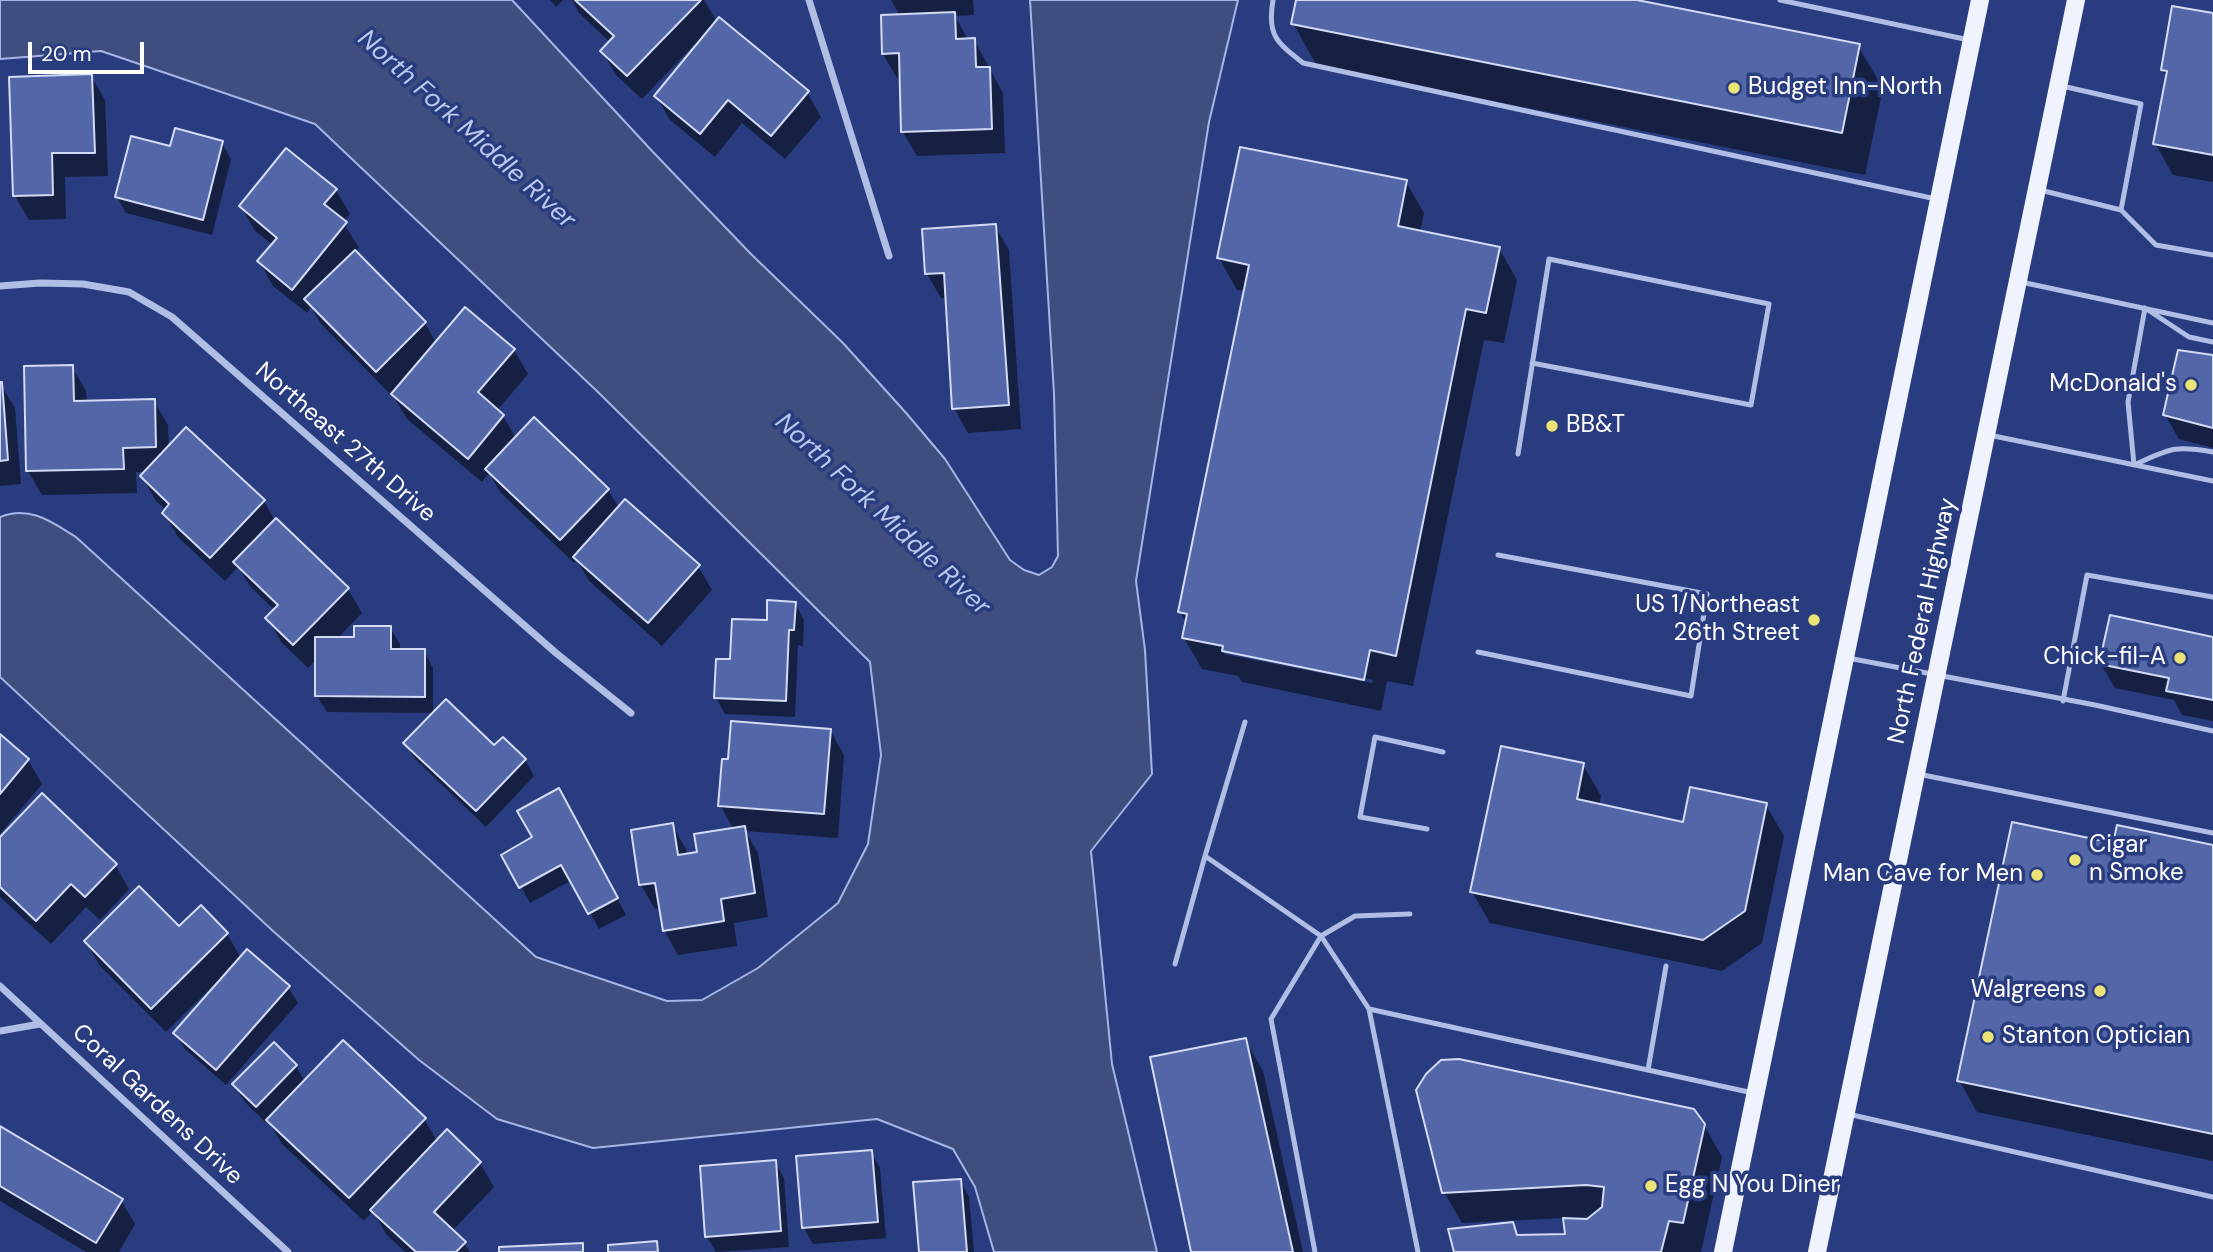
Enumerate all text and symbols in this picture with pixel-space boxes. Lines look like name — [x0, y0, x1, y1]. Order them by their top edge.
water label: North Fork Middle River — [351, 24, 581, 236]
scale bar — [32, 28, 147, 72]
text: 20 m — [41, 40, 92, 68]
place label: Budget Inn-North — [1748, 74, 1942, 102]
marker: Budget Inn-North — [1726, 80, 1742, 96]
street label: Northeast 27th Drive — [249, 357, 441, 529]
place label: McDonald's — [2049, 371, 2177, 399]
marker: McDonald's — [2183, 377, 2199, 393]
water label: North Fork Middle River — [768, 407, 996, 623]
place label: BB&T — [1566, 412, 1625, 440]
marker: BB&T — [1544, 418, 1560, 434]
street label: North Federal Highway — [1883, 495, 1963, 747]
place label: US 1/Northeast 26th Street — [1635, 592, 1800, 648]
marker: US 1/Northeast 26th Street — [1806, 612, 1822, 628]
place label: Chick-fil-A — [2043, 644, 2166, 672]
marker: Chick-fil-A — [2172, 650, 2188, 666]
place label: Cigar n Smoke — [2089, 832, 2184, 888]
marker: Cigar n Smoke — [2067, 852, 2083, 868]
place label: Man Cave for Men — [1823, 861, 2023, 889]
marker: Man Cave for Men — [2029, 867, 2045, 883]
place label: Walgreens — [1971, 977, 2086, 1005]
marker: Walgreens — [2092, 983, 2108, 999]
street label: Coral Gardens Drive — [66, 1019, 248, 1191]
place label: Stanton Optician — [2002, 1023, 2190, 1051]
marker: Stanton Optician — [1980, 1029, 1996, 1045]
place label: Egg N You Diner — [1665, 1172, 1839, 1200]
marker: Egg N You Diner — [1643, 1178, 1659, 1194]

